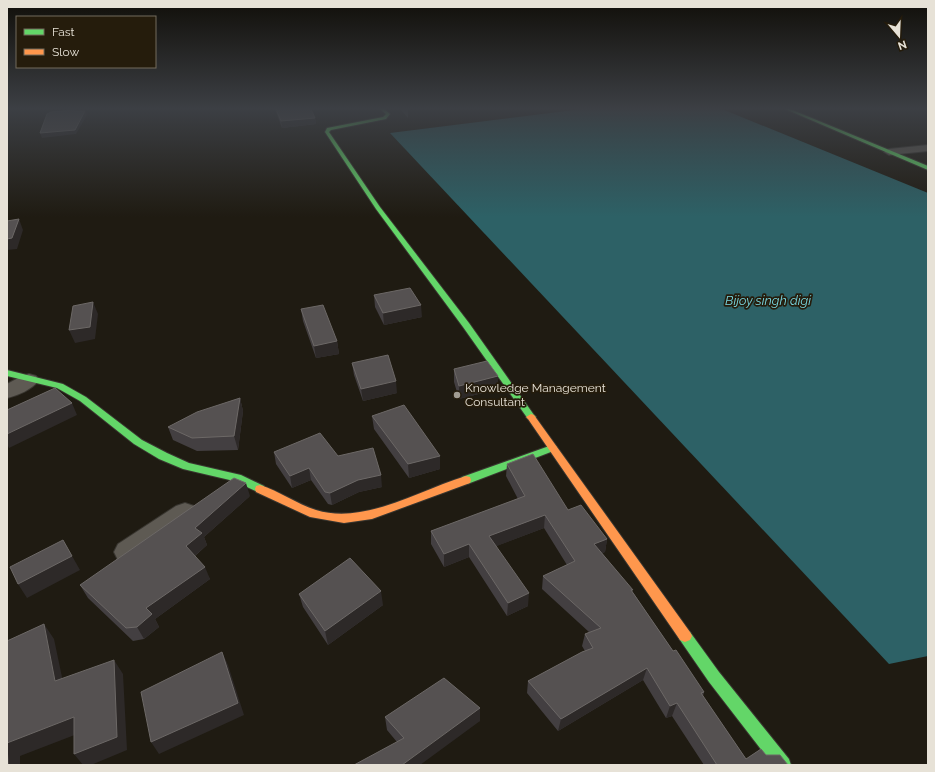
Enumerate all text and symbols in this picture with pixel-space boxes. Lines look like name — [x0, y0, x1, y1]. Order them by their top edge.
legend — [16, 16, 156, 68]
north arrow — [879, 16, 919, 56]
text: Fast — [52, 25, 75, 39]
text: N — [896, 37, 908, 52]
text: Slow — [52, 45, 79, 59]
water label: Bijoy singh digi — [725, 293, 812, 308]
place label: Knowledge Management Consultant — [465, 381, 606, 409]
marker: Knowledge Management Consultant — [452, 390, 462, 400]

